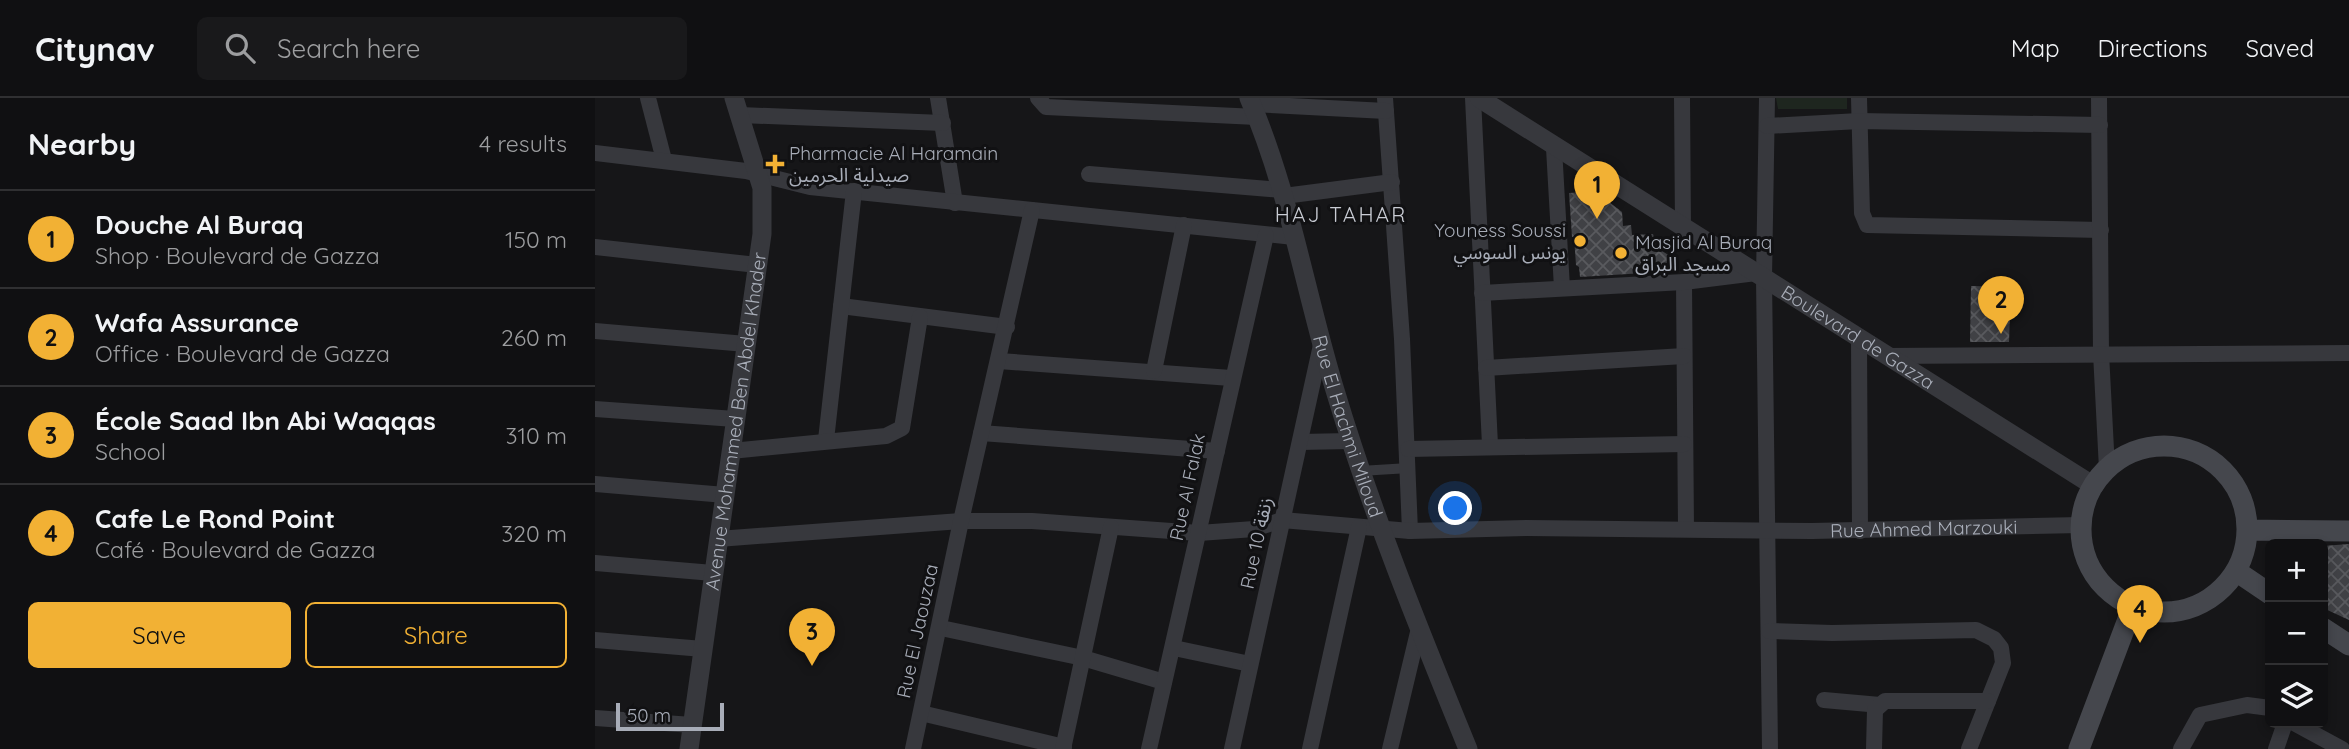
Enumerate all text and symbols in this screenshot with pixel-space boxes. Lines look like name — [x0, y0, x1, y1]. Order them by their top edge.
search box — [197, 17, 687, 80]
text: Citynav — [35, 28, 155, 69]
icon: search — [221, 29, 259, 67]
text: Search here — [277, 32, 420, 65]
text: Map — [2011, 33, 2060, 63]
text: Directions — [2098, 33, 2208, 63]
text: Saved — [2246, 33, 2314, 63]
text: Nearby — [28, 125, 136, 163]
text: 4 results — [479, 129, 567, 158]
place label: Pharmacie Al Haramain صيدلية الحرمين — [789, 141, 998, 187]
marker: Pharmacie Al Haramain صيدلية الحرمين — [767, 156, 783, 172]
pin: 1 — [1574, 161, 1620, 219]
district label: HAJ TAHAR — [1275, 201, 1407, 227]
text: Douche Al Buraq — [95, 208, 304, 241]
place label: Youness Soussi يونس السوسي — [1434, 218, 1566, 267]
text: 1 — [47, 225, 55, 254]
text: 150 m — [505, 225, 567, 254]
place label: Masjid Al Buraq مسجد البراق — [1635, 230, 1772, 276]
marker: Youness Soussi يونس السوسي — [1572, 233, 1588, 249]
text: Shop · Boulevard de Gazza — [95, 241, 380, 270]
marker: Masjid Al Buraq مسجد البراق — [1613, 245, 1629, 261]
street label: Avenue Mohammed Ben Abdel Khader — [700, 250, 771, 592]
pin: 2 — [1978, 276, 2024, 334]
street label: Boulevard de Gazza — [1777, 280, 1939, 394]
text: Wafa Assurance — [95, 306, 299, 339]
text: 2 — [44, 323, 58, 352]
text: 260 m — [501, 323, 567, 352]
street label: Rue El Hachmi Miloud — [1308, 332, 1388, 521]
text: Office · Boulevard de Gazza — [95, 339, 390, 368]
text: École Saad Ibn Abi Waqqas — [95, 404, 436, 437]
text: 3 — [45, 421, 57, 450]
text: 310 m — [505, 421, 567, 450]
street label: Rue Al Falak — [1164, 431, 1210, 543]
text: School — [95, 437, 166, 466]
your location — [1438, 491, 1472, 525]
street label: Rue 10 زنقة — [1235, 495, 1277, 591]
text: Cafe Le Rond Point — [95, 502, 335, 535]
street label: Rue Ahmed Marzouki — [1830, 514, 2018, 543]
text: 4 — [44, 519, 58, 548]
text: 320 m — [501, 519, 567, 548]
text: Café · Boulevard de Gazza — [95, 535, 375, 564]
map controls — [2265, 539, 2328, 728]
button: + — [2265, 539, 2328, 602]
street label: Rue El Jaouzaa — [891, 562, 943, 700]
pin: 4 — [2117, 585, 2163, 643]
button: Save — [28, 602, 291, 668]
button: Share — [305, 602, 567, 668]
button: − — [2265, 602, 2328, 665]
pin: 3 — [789, 608, 835, 666]
button: layers — [2265, 665, 2328, 728]
scale bar — [616, 700, 725, 732]
text: 50 m — [627, 703, 671, 727]

